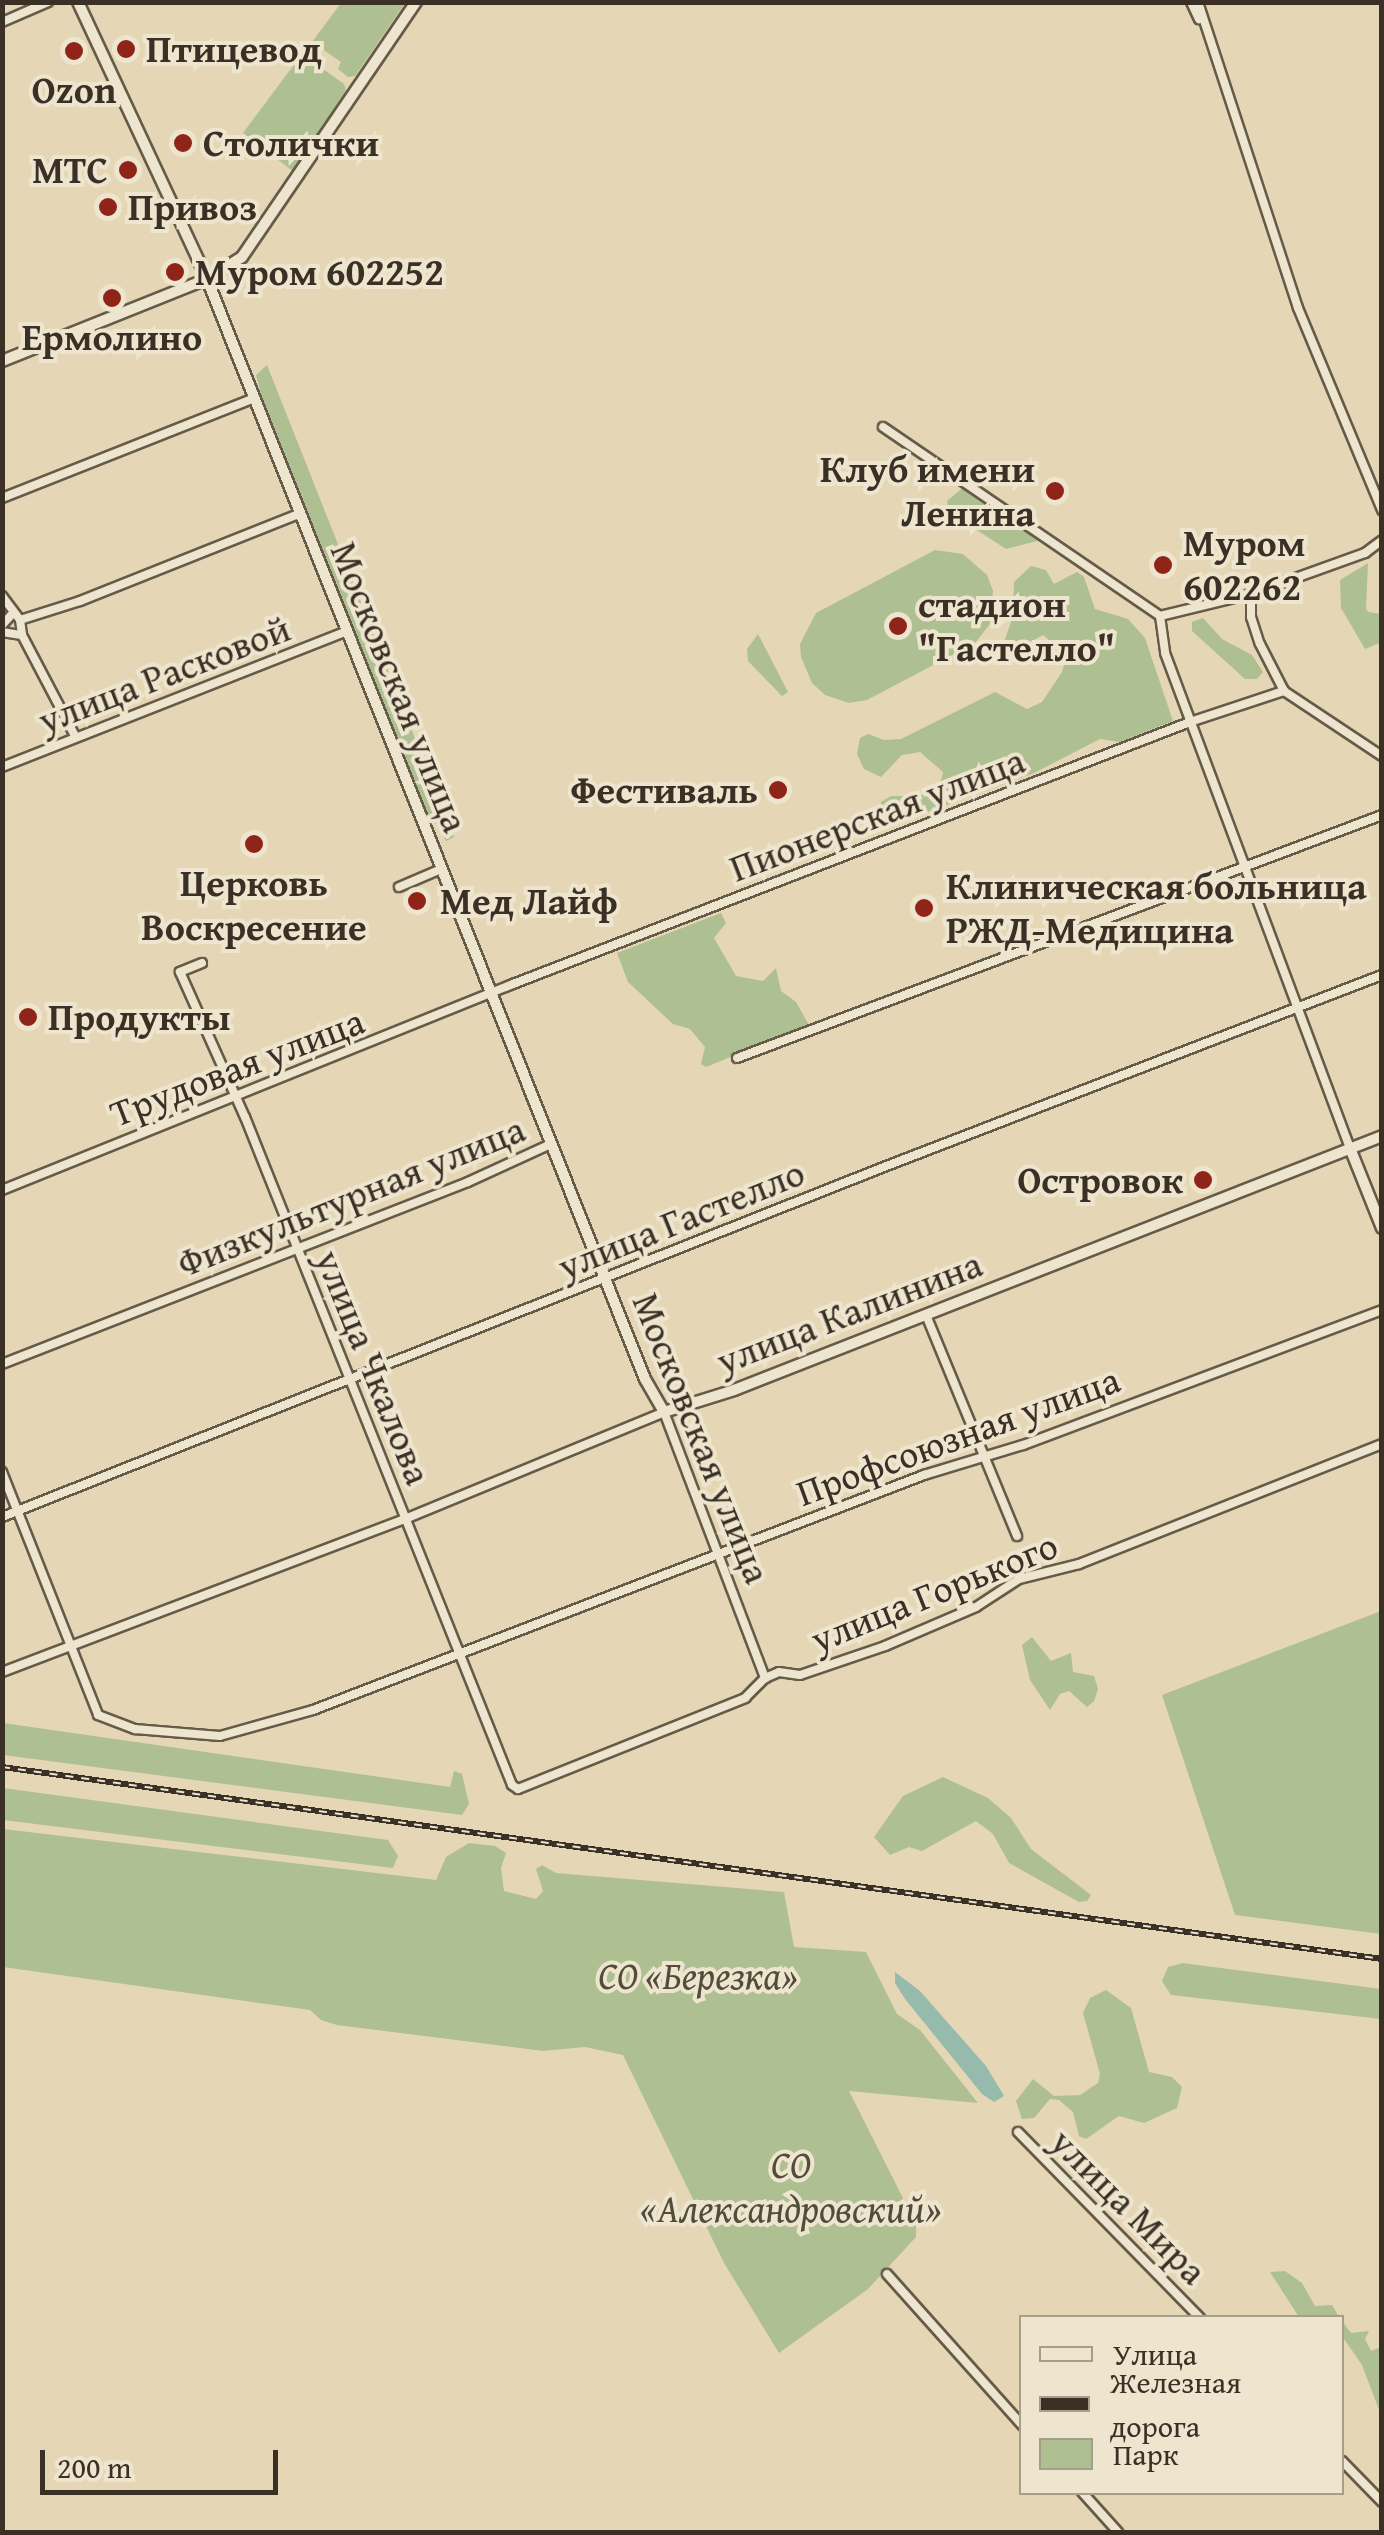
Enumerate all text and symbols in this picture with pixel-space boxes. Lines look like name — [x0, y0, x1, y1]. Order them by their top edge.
place label: Птицевод — [146, 26, 322, 72]
marker: Птицевод — [115, 38, 137, 60]
marker: Ozon — [63, 40, 85, 62]
place label: Ozon — [32, 67, 116, 113]
place label: Столички — [203, 120, 379, 166]
marker: Столички — [172, 132, 194, 154]
place label: МТС — [32, 147, 108, 193]
marker: МТС — [117, 159, 139, 181]
place label: Привоз — [128, 184, 257, 230]
marker: Привоз — [97, 196, 119, 218]
place label: Муром 602252 — [195, 249, 444, 295]
marker: Муром 602252 — [164, 261, 186, 283]
marker: Ермолино — [101, 287, 123, 309]
place label: Ермолино — [22, 314, 202, 360]
place label: Клуб имени Ленина — [820, 446, 1035, 536]
marker: Клуб имени Ленина — [1044, 480, 1066, 502]
place label: Муром 602262 — [1183, 520, 1305, 610]
street label: Московская улица — [321, 535, 479, 839]
marker: Муром 602262 — [1152, 554, 1174, 576]
place label: стадион "Гастелло" — [918, 581, 1115, 670]
street label: улица Расковой — [32, 605, 296, 743]
marker: стадион "Гастелло" — [887, 615, 909, 637]
street label: Пионерская улица — [723, 737, 1031, 891]
place label: Фестиваль — [571, 767, 758, 813]
marker: Фестиваль — [767, 779, 789, 801]
marker: Церковь Воскресение — [243, 833, 265, 855]
place label: Церковь Воскресение — [141, 860, 367, 949]
place label: Клиническая больница РЖД-Медицина — [946, 863, 1367, 952]
place label: Мед Лайф — [440, 878, 618, 924]
marker: Мед Лайф — [404, 888, 430, 914]
marker: Клиническая больница РЖД-Медицина — [911, 895, 937, 921]
place label: Продукты — [48, 994, 230, 1040]
street label: Трудовая улица — [104, 998, 370, 1136]
marker: Продукты — [17, 1006, 39, 1028]
street label: Физкультурная улица — [171, 1105, 531, 1287]
street label: улица Гастелло — [551, 1149, 811, 1289]
place label: Островок — [1017, 1157, 1183, 1203]
marker: Островок — [1192, 1169, 1214, 1191]
street label: улица Калинина — [710, 1240, 988, 1384]
street label: улица Чкалова — [306, 1243, 442, 1491]
street label: Московская улица — [623, 1286, 781, 1590]
street label: Профсоюзная улица — [790, 1356, 1126, 1516]
street label: улица Горького — [804, 1522, 1064, 1662]
park label: СО «Березка» — [598, 1953, 798, 1999]
street label: улица Мира — [1041, 2118, 1217, 2294]
park label: СО «Александровский» — [640, 2142, 942, 2232]
legend — [1019, 2315, 1344, 2495]
text: Улица — [1113, 2332, 1197, 2376]
text: Железная дорога — [1110, 2360, 1241, 2448]
scale bar — [45, 2430, 282, 2492]
text: Парк — [1113, 2432, 1179, 2476]
text: 200 m — [57, 2445, 131, 2489]

